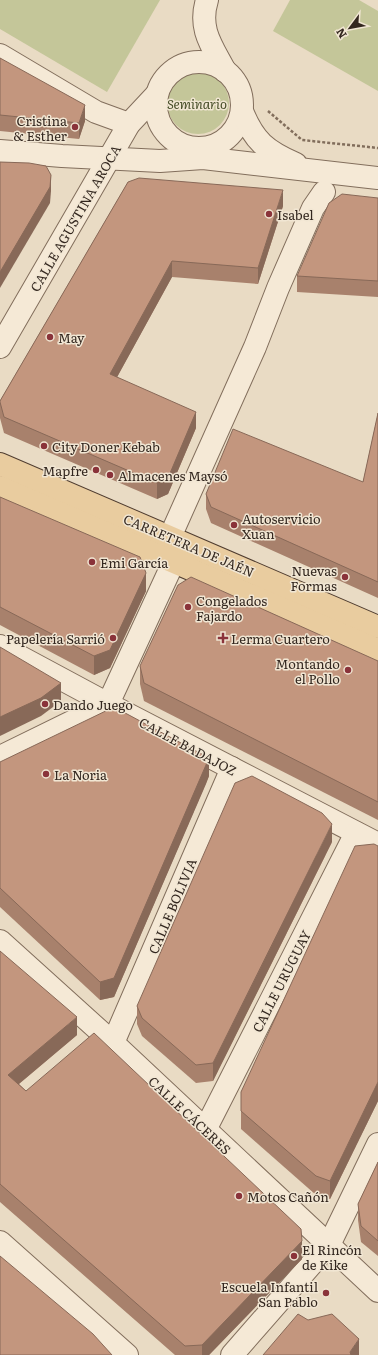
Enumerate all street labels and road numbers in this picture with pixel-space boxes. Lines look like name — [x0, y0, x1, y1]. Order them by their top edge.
street label: CALLE AGUSTINA AROCA — [25, 141, 125, 295]
street label: CARRETERA DE JAÉN — [121, 509, 257, 581]
street label: CALLE BADAJOZ — [136, 712, 240, 780]
street label: CALLE BOLIVIA — [143, 855, 201, 957]
street label: CALLE URUGUAY — [247, 926, 315, 1035]
street label: CALLE CÁCERES — [144, 1072, 236, 1159]

